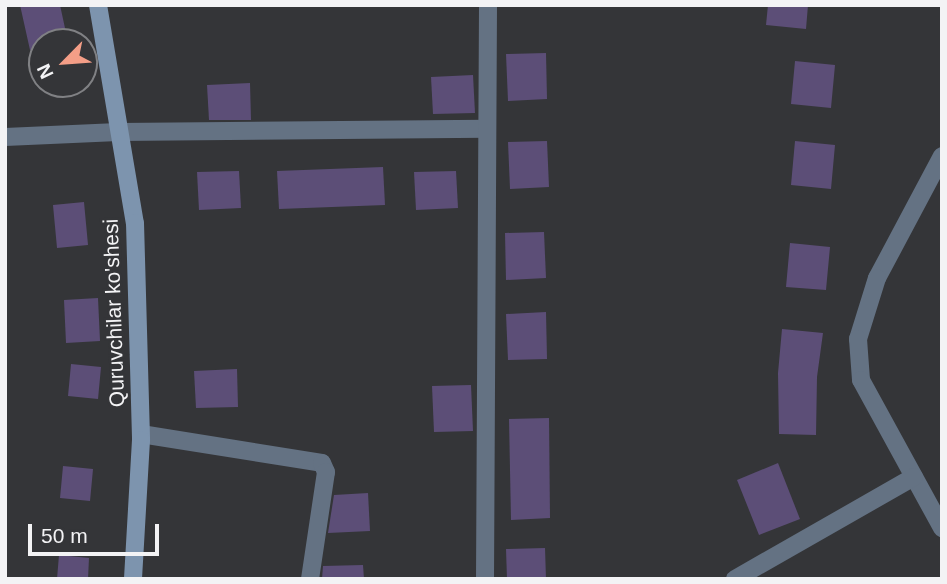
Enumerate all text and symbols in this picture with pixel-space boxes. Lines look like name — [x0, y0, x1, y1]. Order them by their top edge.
north arrow — [28, 28, 98, 98]
text: N — [33, 61, 58, 82]
street label: Quruvchilar ko'shesi — [98, 218, 130, 408]
scale bar — [32, 510, 163, 554]
text: 50 m — [41, 524, 88, 547]

